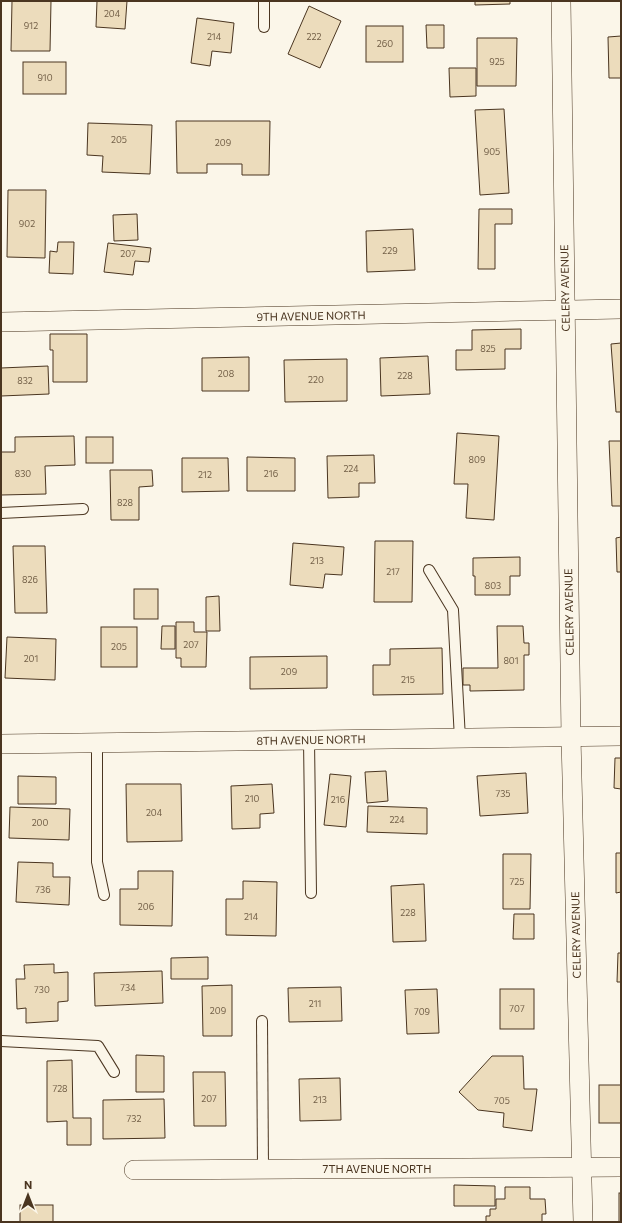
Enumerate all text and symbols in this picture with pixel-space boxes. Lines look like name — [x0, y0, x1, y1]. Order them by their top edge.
house number: 204 — [104, 8, 121, 19]
house number: 912 — [24, 20, 38, 31]
house number: 214 — [207, 31, 222, 42]
house number: 222 — [307, 31, 321, 42]
house number: 260 — [377, 38, 393, 49]
house number: 925 — [489, 56, 505, 67]
house number: 910 — [37, 72, 53, 83]
house number: 205 — [111, 134, 127, 145]
house number: 209 — [215, 137, 231, 148]
house number: 905 — [484, 146, 500, 157]
house number: 902 — [19, 218, 35, 229]
street label: CELERY AVENUE — [557, 244, 572, 332]
house number: 229 — [382, 245, 398, 256]
house number: 207 — [120, 248, 136, 259]
street label: 9TH AVENUE NORTH — [256, 308, 366, 323]
house number: 825 — [480, 343, 496, 354]
house number: 208 — [218, 368, 234, 379]
house number: 228 — [397, 370, 413, 381]
house number: 220 — [308, 374, 324, 385]
house number: 832 — [17, 375, 33, 386]
house number: 809 — [469, 454, 485, 465]
house number: 224 — [343, 463, 359, 474]
house number: 830 — [15, 468, 31, 479]
house number: 216 — [264, 468, 278, 479]
house number: 212 — [198, 469, 212, 480]
house number: 828 — [117, 497, 133, 508]
house number: 213 — [310, 555, 324, 566]
house number: 217 — [386, 566, 400, 577]
street label: CELERY AVENUE — [561, 568, 576, 656]
house number: 826 — [22, 574, 38, 585]
house number: 803 — [485, 580, 501, 591]
house number: 207 — [183, 639, 199, 650]
house number: 205 — [111, 641, 127, 652]
house number: 201 — [24, 653, 38, 664]
house number: 801 — [503, 655, 519, 666]
house number: 209 — [281, 666, 297, 677]
house number: 215 — [401, 674, 415, 685]
street label: 8TH AVENUE NORTH — [256, 732, 366, 747]
house number: 735 — [495, 788, 511, 799]
house number: 210 — [245, 793, 259, 804]
house number: 216 — [331, 794, 345, 805]
house number: 204 — [146, 807, 163, 818]
house number: 224 — [389, 814, 405, 825]
house number: 200 — [32, 817, 48, 828]
house number: 725 — [510, 876, 524, 887]
house number: 736 — [35, 884, 51, 895]
street label: CELERY AVENUE — [568, 891, 583, 979]
house number: 206 — [138, 901, 154, 912]
house number: 228 — [400, 907, 416, 918]
house number: 214 — [244, 911, 259, 922]
house number: 734 — [120, 982, 136, 993]
house number: 730 — [34, 984, 50, 995]
house number: 211 — [309, 998, 321, 1009]
house number: 707 — [509, 1003, 525, 1014]
house number: 209 — [210, 1005, 226, 1016]
house number: 709 — [414, 1006, 430, 1017]
house number: 728 — [52, 1083, 68, 1094]
house number: 207 — [201, 1093, 217, 1104]
house number: 213 — [313, 1094, 327, 1105]
house number: 705 — [494, 1095, 510, 1106]
house number: 732 — [127, 1113, 141, 1124]
street label: 7TH AVENUE NORTH — [323, 1162, 431, 1175]
north arrow — [8, 1175, 48, 1215]
text: N — [24, 1178, 32, 1191]

